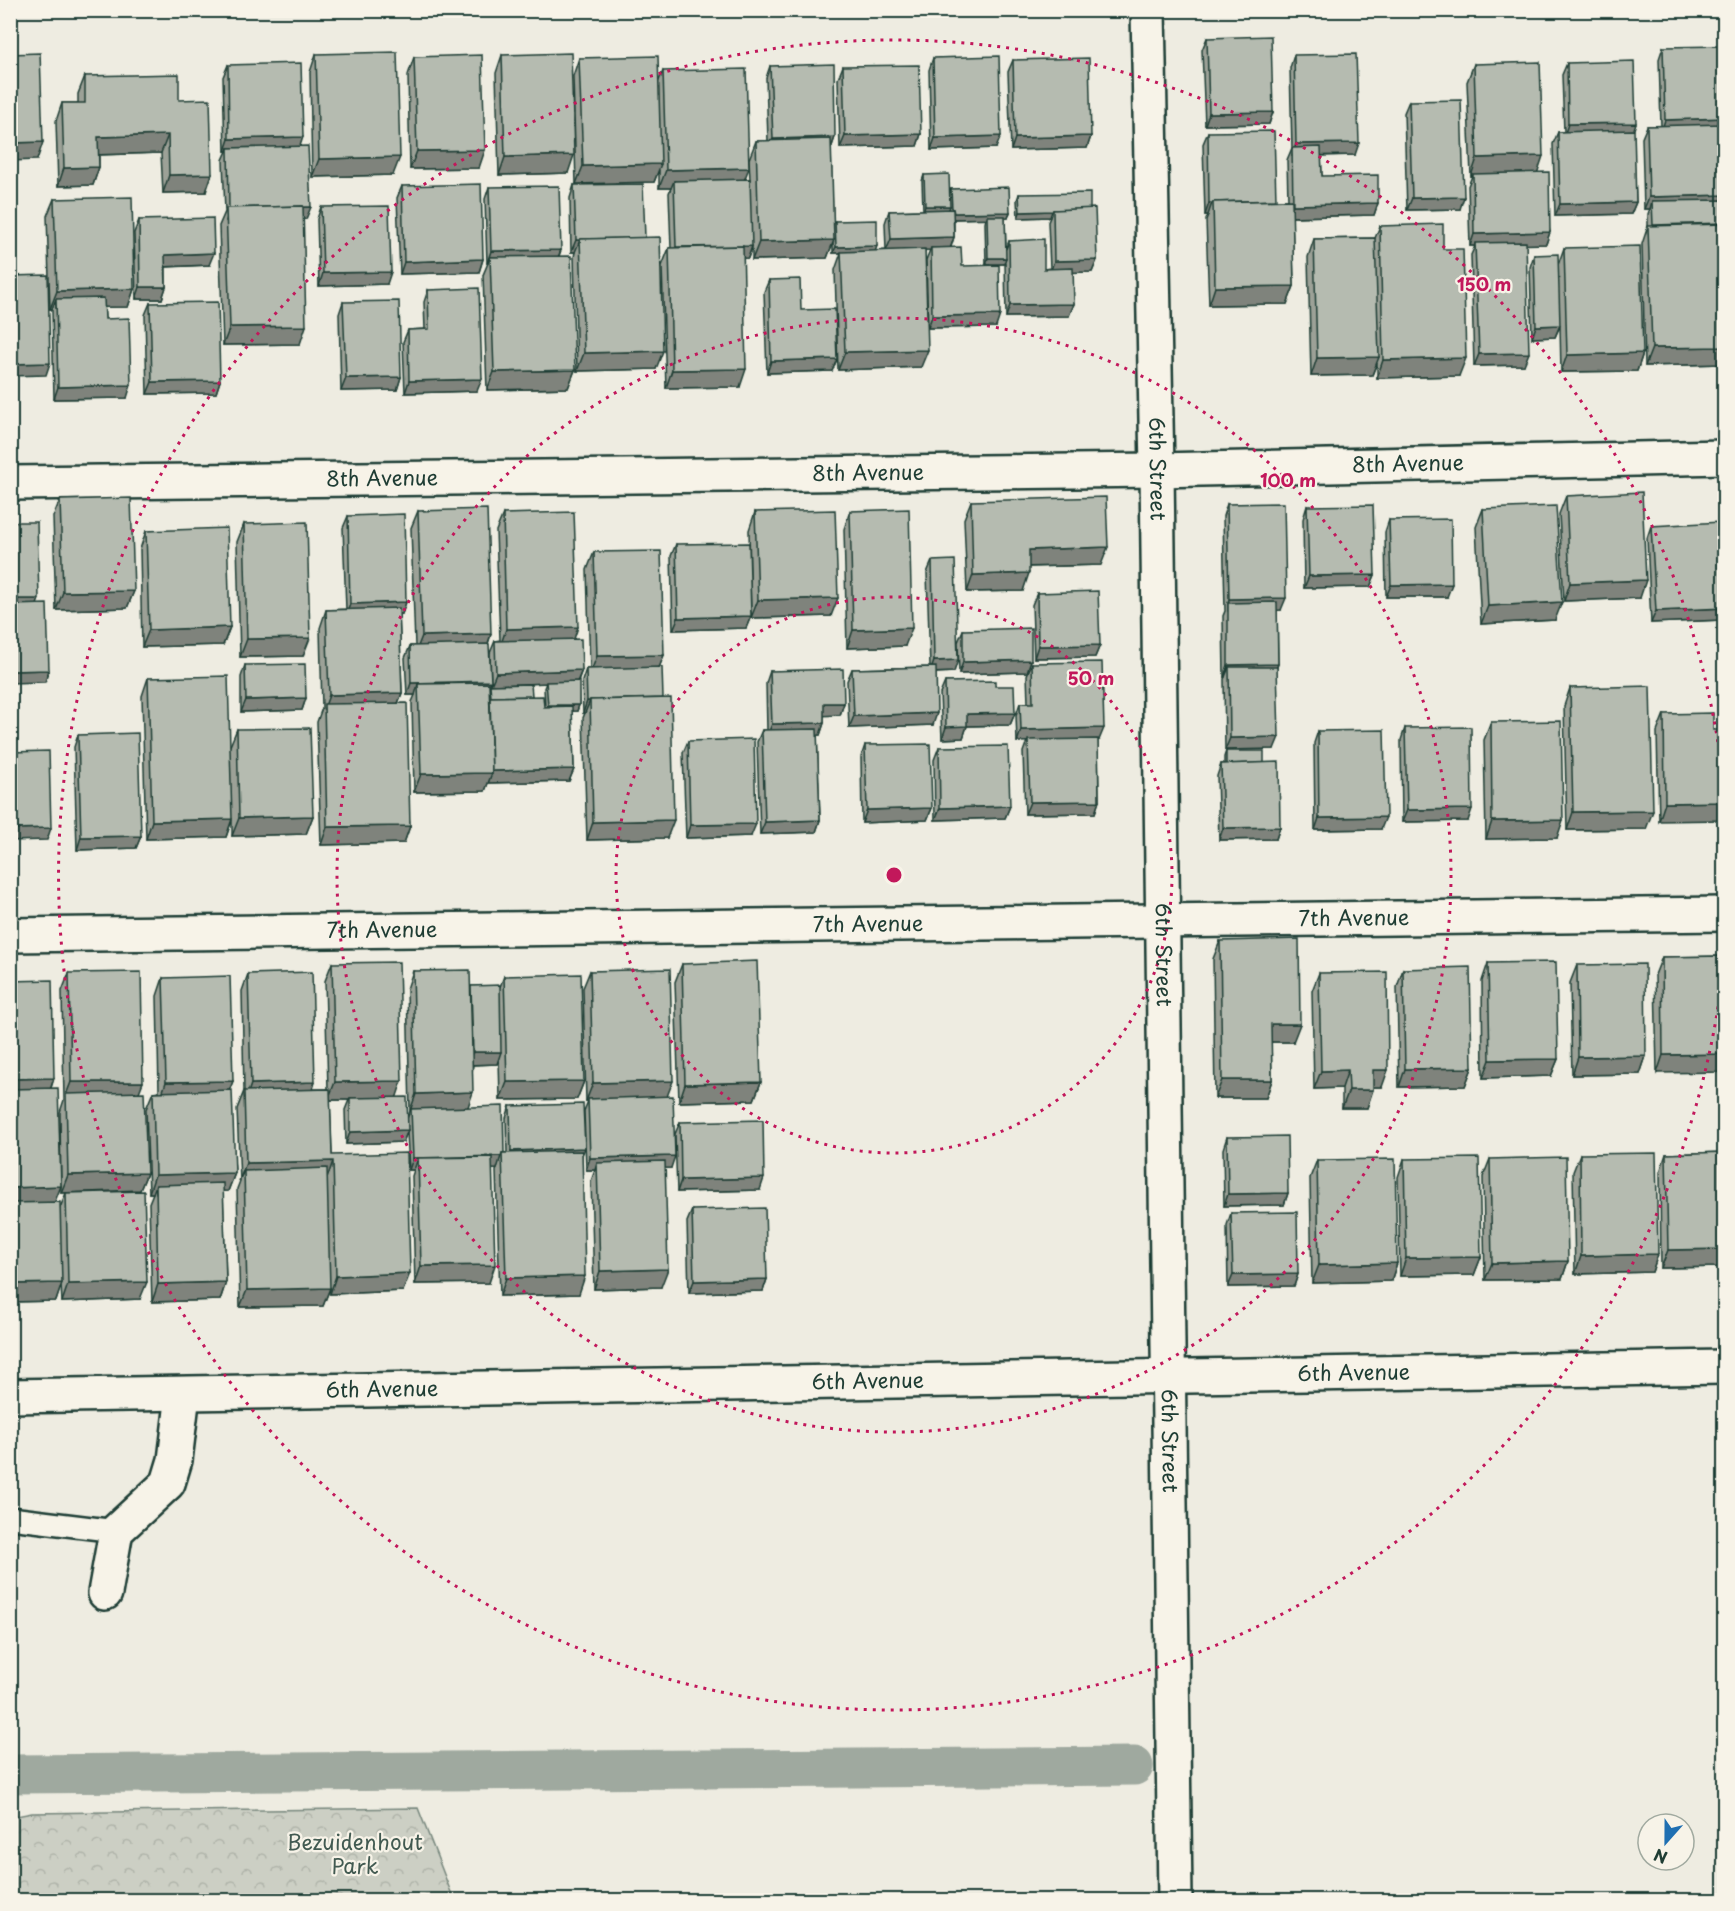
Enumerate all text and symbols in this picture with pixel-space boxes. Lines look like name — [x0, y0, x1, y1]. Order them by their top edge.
text: 150 m — [1457, 270, 1511, 297]
street label: 6th Street — [1142, 417, 1176, 521]
street label: 8th Avenue — [1351, 445, 1464, 480]
street label: 8th Avenue — [812, 455, 924, 488]
street label: 8th Avenue — [326, 460, 438, 493]
text: 100 m — [1260, 466, 1316, 493]
text: 50 m — [1068, 664, 1114, 691]
centre of rings — [884, 865, 904, 885]
street label: 7th Avenue — [1298, 900, 1409, 933]
street label: 6th Street — [1148, 903, 1182, 1007]
street label: 7th Avenue — [812, 906, 924, 939]
street label: 7th Avenue — [326, 912, 438, 945]
street label: 6th Avenue — [1297, 1354, 1410, 1388]
street label: 6th Avenue — [811, 1363, 924, 1396]
street label: 6th Avenue — [325, 1371, 439, 1405]
street label: 6th Street — [1155, 1389, 1188, 1493]
north arrow — [1636, 1812, 1696, 1872]
park label: Bezuidenhout Park — [287, 1825, 423, 1881]
text: N — [1650, 1843, 1670, 1870]

